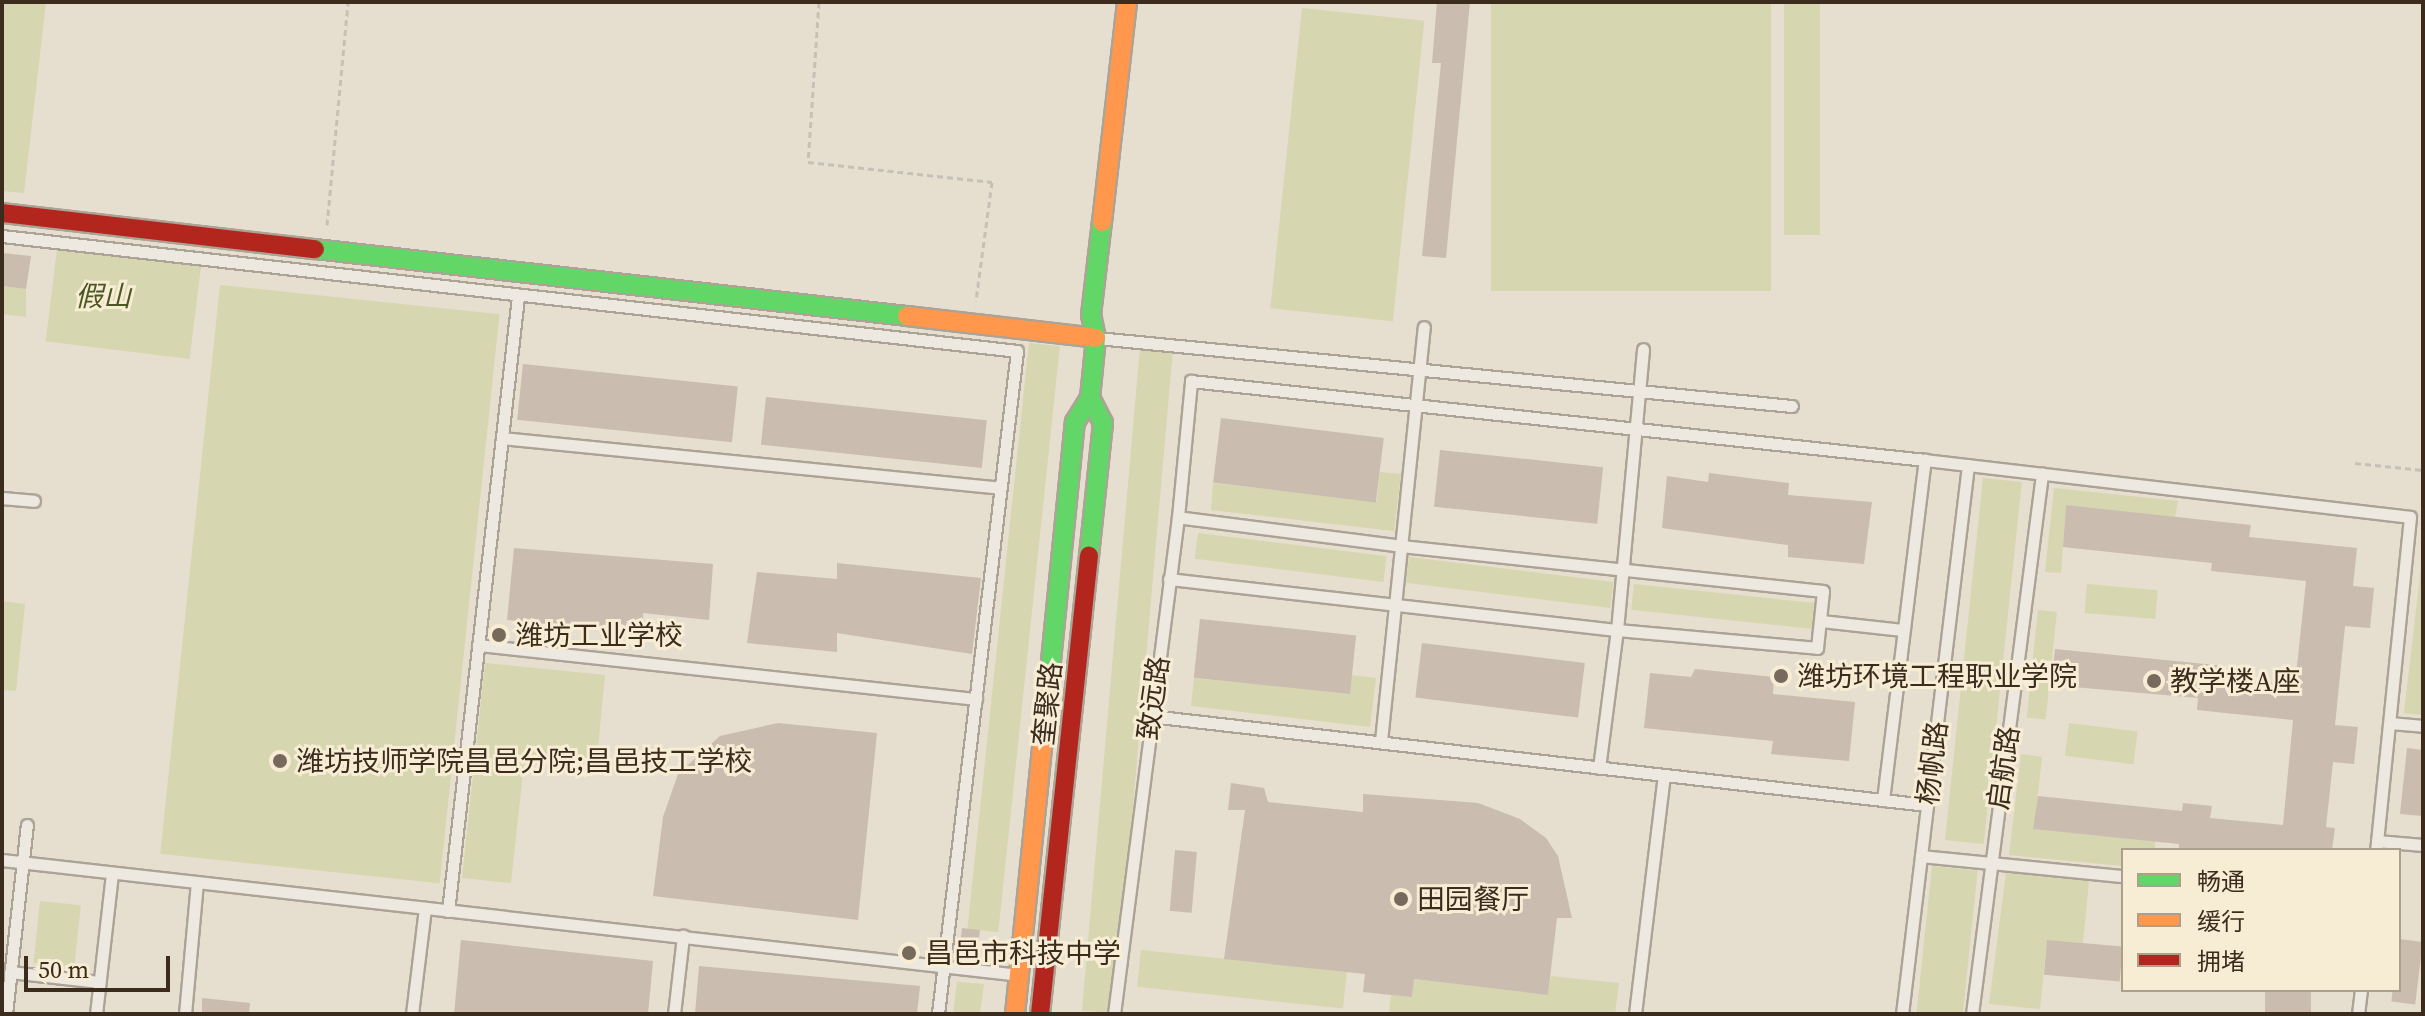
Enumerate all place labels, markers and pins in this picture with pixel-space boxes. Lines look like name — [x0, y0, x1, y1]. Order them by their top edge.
place label: 潍坊工业学校 — [515, 618, 683, 652]
marker: 潍坊工业学校 — [490, 626, 508, 644]
place label: 潍坊环境工程职业学院 — [1797, 659, 2077, 693]
place label: 教学楼A座 — [2170, 664, 2301, 698]
marker: 潍坊环境工程职业学院 — [1772, 667, 1790, 685]
marker: 教学楼A座 — [2145, 672, 2163, 690]
place label: 潍坊技师学院昌邑分院;昌邑技工学校 — [296, 744, 752, 778]
marker: 潍坊技师学院昌邑分院;昌邑技工学校 — [271, 752, 289, 770]
place label: 田园餐厅 — [1417, 882, 1529, 916]
marker: 田园餐厅 — [1392, 890, 1410, 908]
place label: 昌邑市科技中学 — [925, 936, 1121, 970]
marker: 昌邑市科技中学 — [900, 944, 918, 962]

